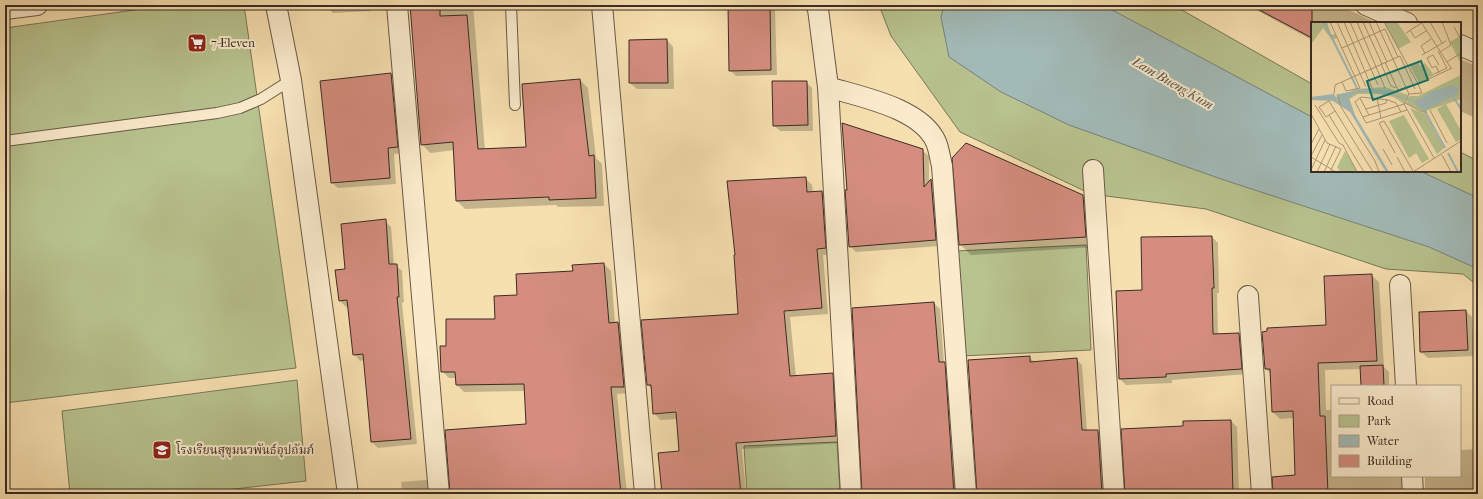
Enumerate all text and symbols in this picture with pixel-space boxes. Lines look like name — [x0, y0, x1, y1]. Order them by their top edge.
inset map — [1311, 22, 1461, 172]
supermarket icon: 7-Eleven — [186, 32, 208, 54]
place label: 7-Eleven — [211, 36, 255, 50]
water label: Lam Bueng Kum — [1129, 53, 1216, 112]
legend — [1331, 385, 1461, 477]
text: Road — [1367, 394, 1394, 408]
text: Park — [1367, 414, 1392, 428]
text: Water — [1366, 434, 1400, 448]
school or university icon: โรงเรียนสุขุมนวพันธ์อุปถัมภ์ — [151, 439, 173, 461]
place label: โรงเรียนสุขุมนวพันธ์อุปถัมภ์ — [175, 441, 314, 458]
text: Building — [1367, 454, 1412, 468]

